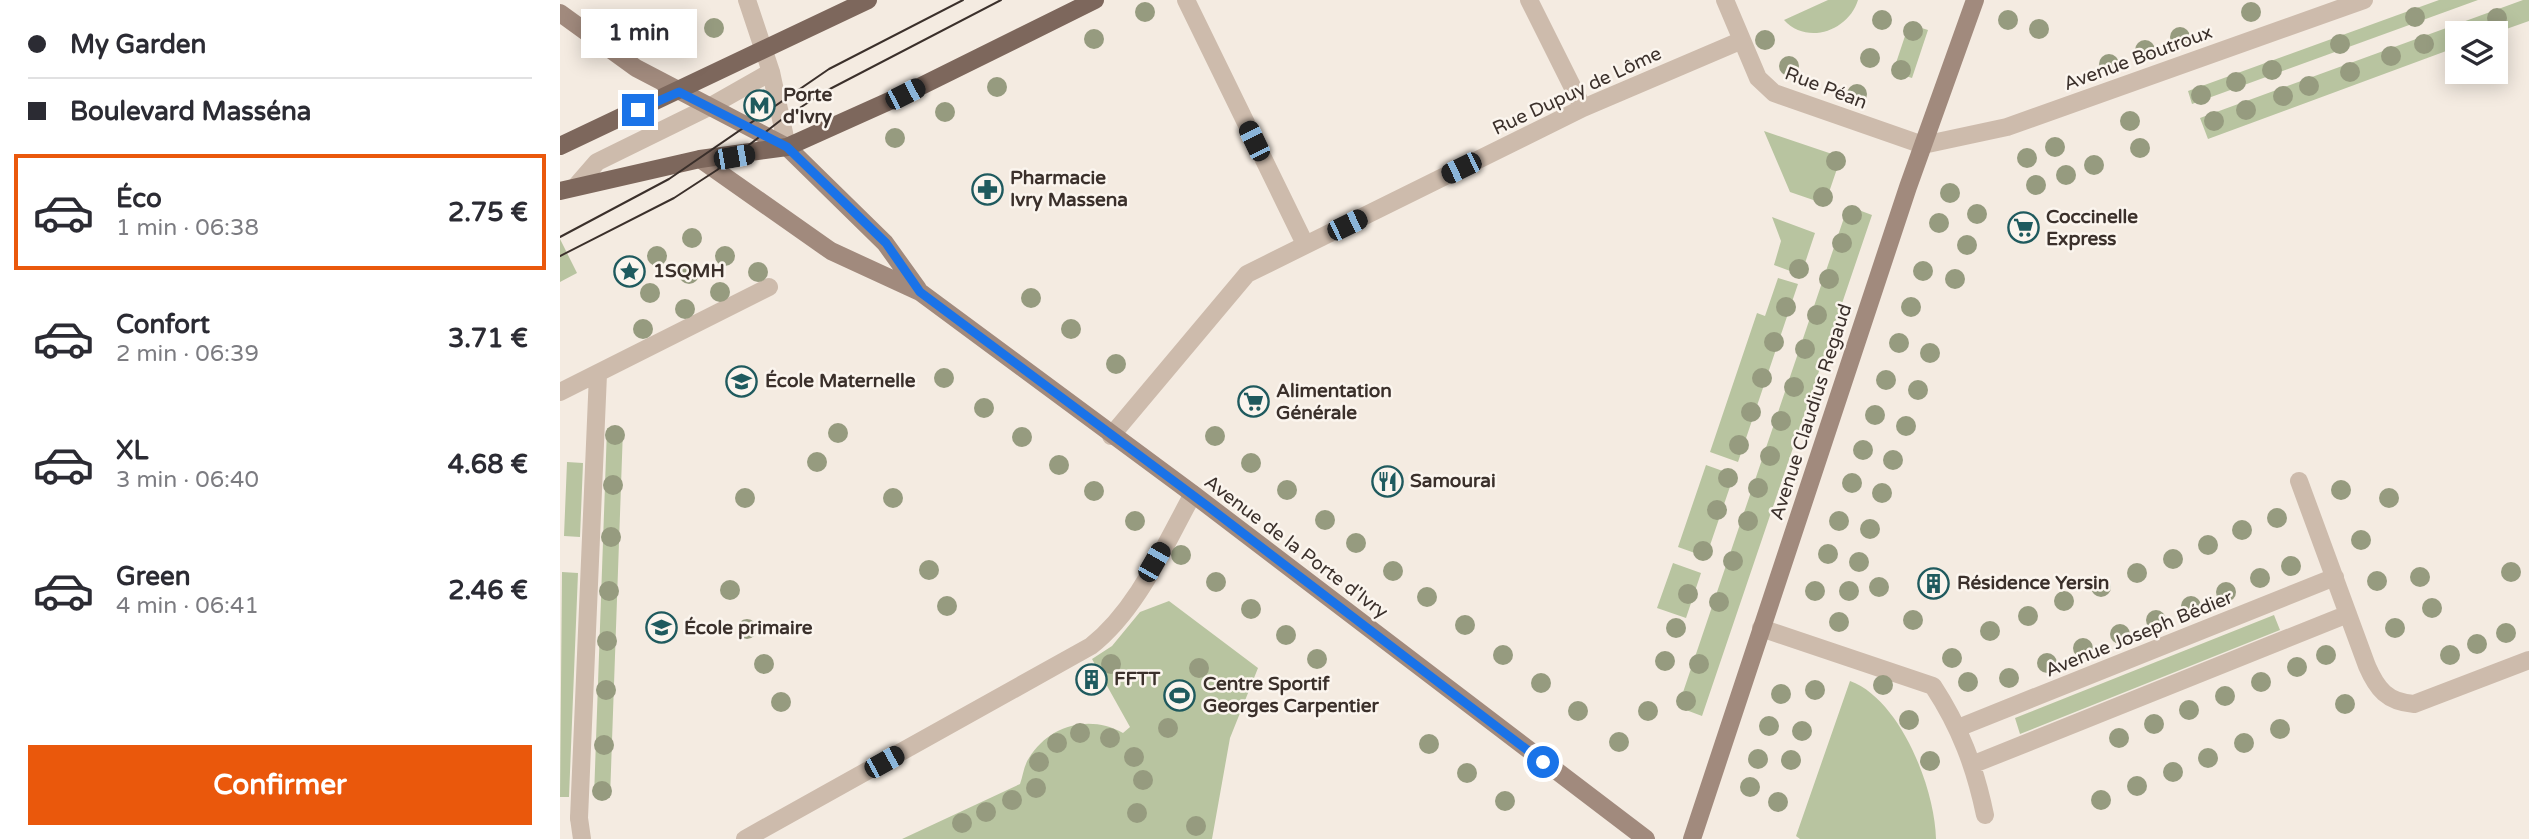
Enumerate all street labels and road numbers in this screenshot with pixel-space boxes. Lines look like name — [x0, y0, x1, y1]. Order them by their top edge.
street label: Avenue Boutroux — [2061, 21, 2215, 95]
street label: Rue Dupuy de Lôme — [1489, 42, 1665, 140]
street label: Rue Péan — [1782, 62, 1870, 114]
street label: Avenue Claudius Regaud — [1766, 301, 1856, 523]
street label: Avenue de la Porte d'Ivry — [1200, 471, 1392, 623]
street label: Avenue Joseph Bédier — [2042, 586, 2237, 682]

